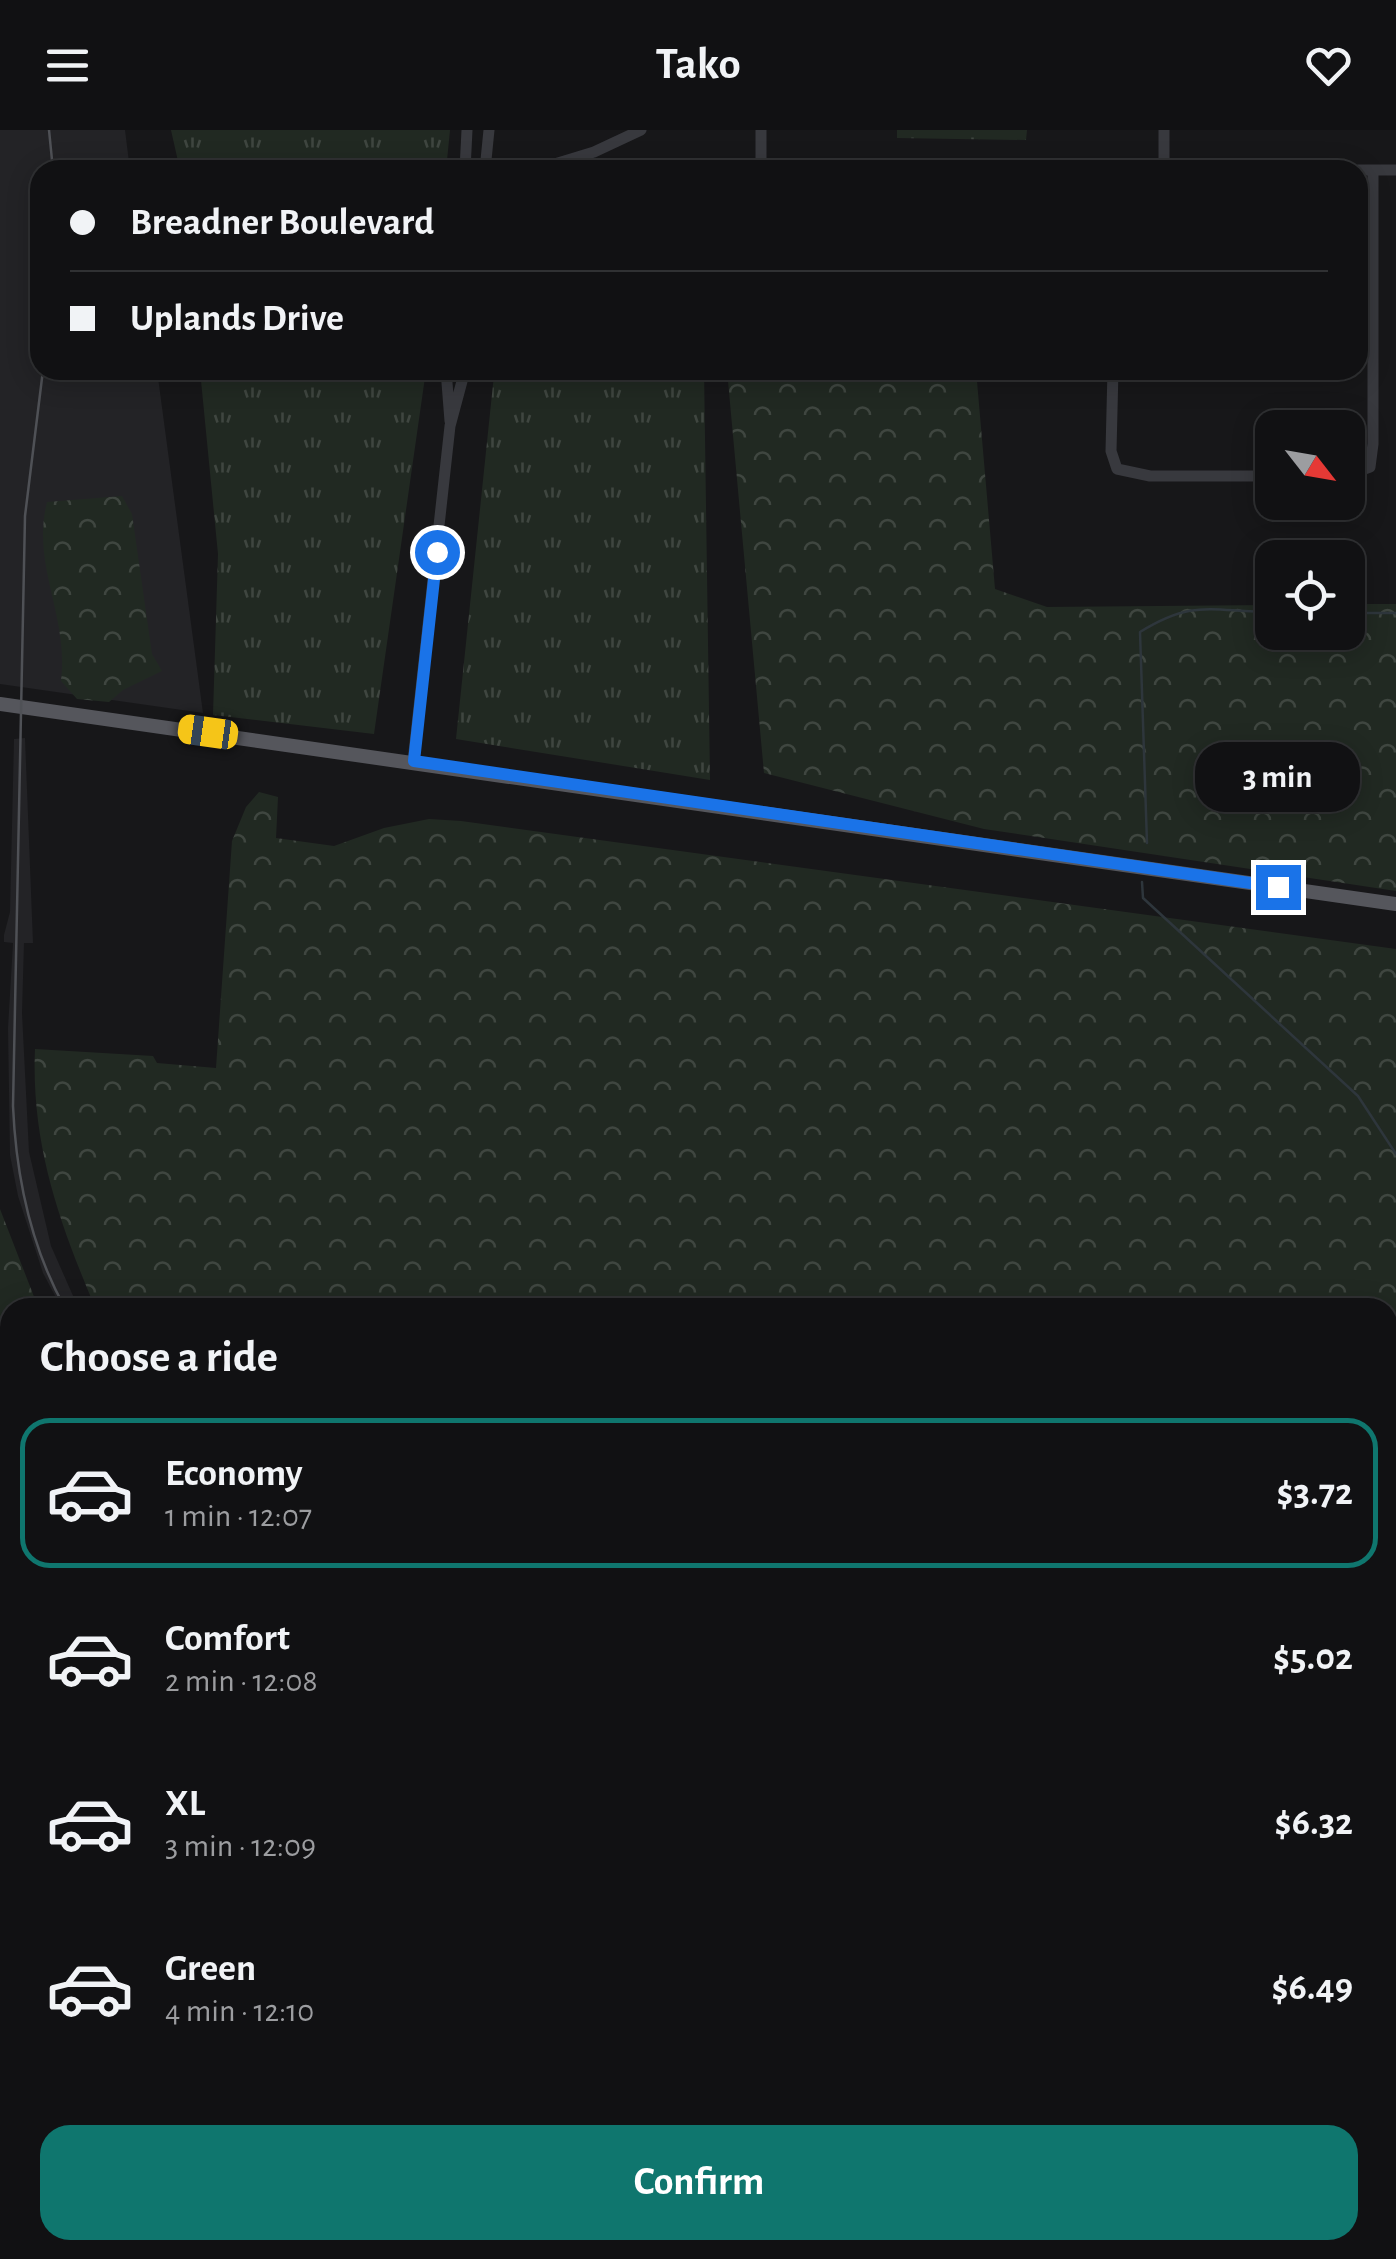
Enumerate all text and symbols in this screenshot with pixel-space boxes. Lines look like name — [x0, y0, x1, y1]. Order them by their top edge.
icon: menu — [40, 38, 95, 93]
icon: heart — [1301, 38, 1356, 93]
text: Tako — [655, 42, 741, 87]
text: Breadner Boulevard — [130, 204, 434, 242]
text: Uplands Drive — [130, 300, 344, 338]
north arrow — [1255, 410, 1365, 520]
map controls — [1255, 410, 1365, 650]
route start — [415, 530, 460, 575]
button: locate — [1255, 540, 1365, 650]
car — [176, 713, 240, 751]
callout: 3 min — [1196, 742, 1360, 812]
text: 3 min — [1243, 761, 1312, 793]
route end — [1256, 865, 1301, 910]
text: Choose a ride — [40, 1335, 278, 1380]
icon: car — [45, 1448, 135, 1538]
text: Economy — [165, 1455, 303, 1493]
text: $3.72 — [1277, 1474, 1353, 1512]
text: 1 min · 12:07 — [165, 1500, 312, 1532]
icon: car — [45, 1613, 135, 1703]
text: Comfort — [165, 1620, 290, 1658]
text: $5.02 — [1273, 1639, 1353, 1677]
text: 2 min · 12:08 — [165, 1665, 318, 1697]
icon: car — [45, 1778, 135, 1868]
text: XL — [165, 1785, 205, 1823]
text: $6.32 — [1275, 1804, 1353, 1842]
text: 3 min · 12:09 — [165, 1830, 316, 1862]
icon: car — [45, 1943, 135, 2033]
text: Green — [165, 1950, 256, 1988]
text: $6.49 — [1271, 1969, 1353, 2007]
text: 4 min · 12:10 — [165, 1995, 314, 2027]
button: Confirm — [40, 2125, 1358, 2240]

